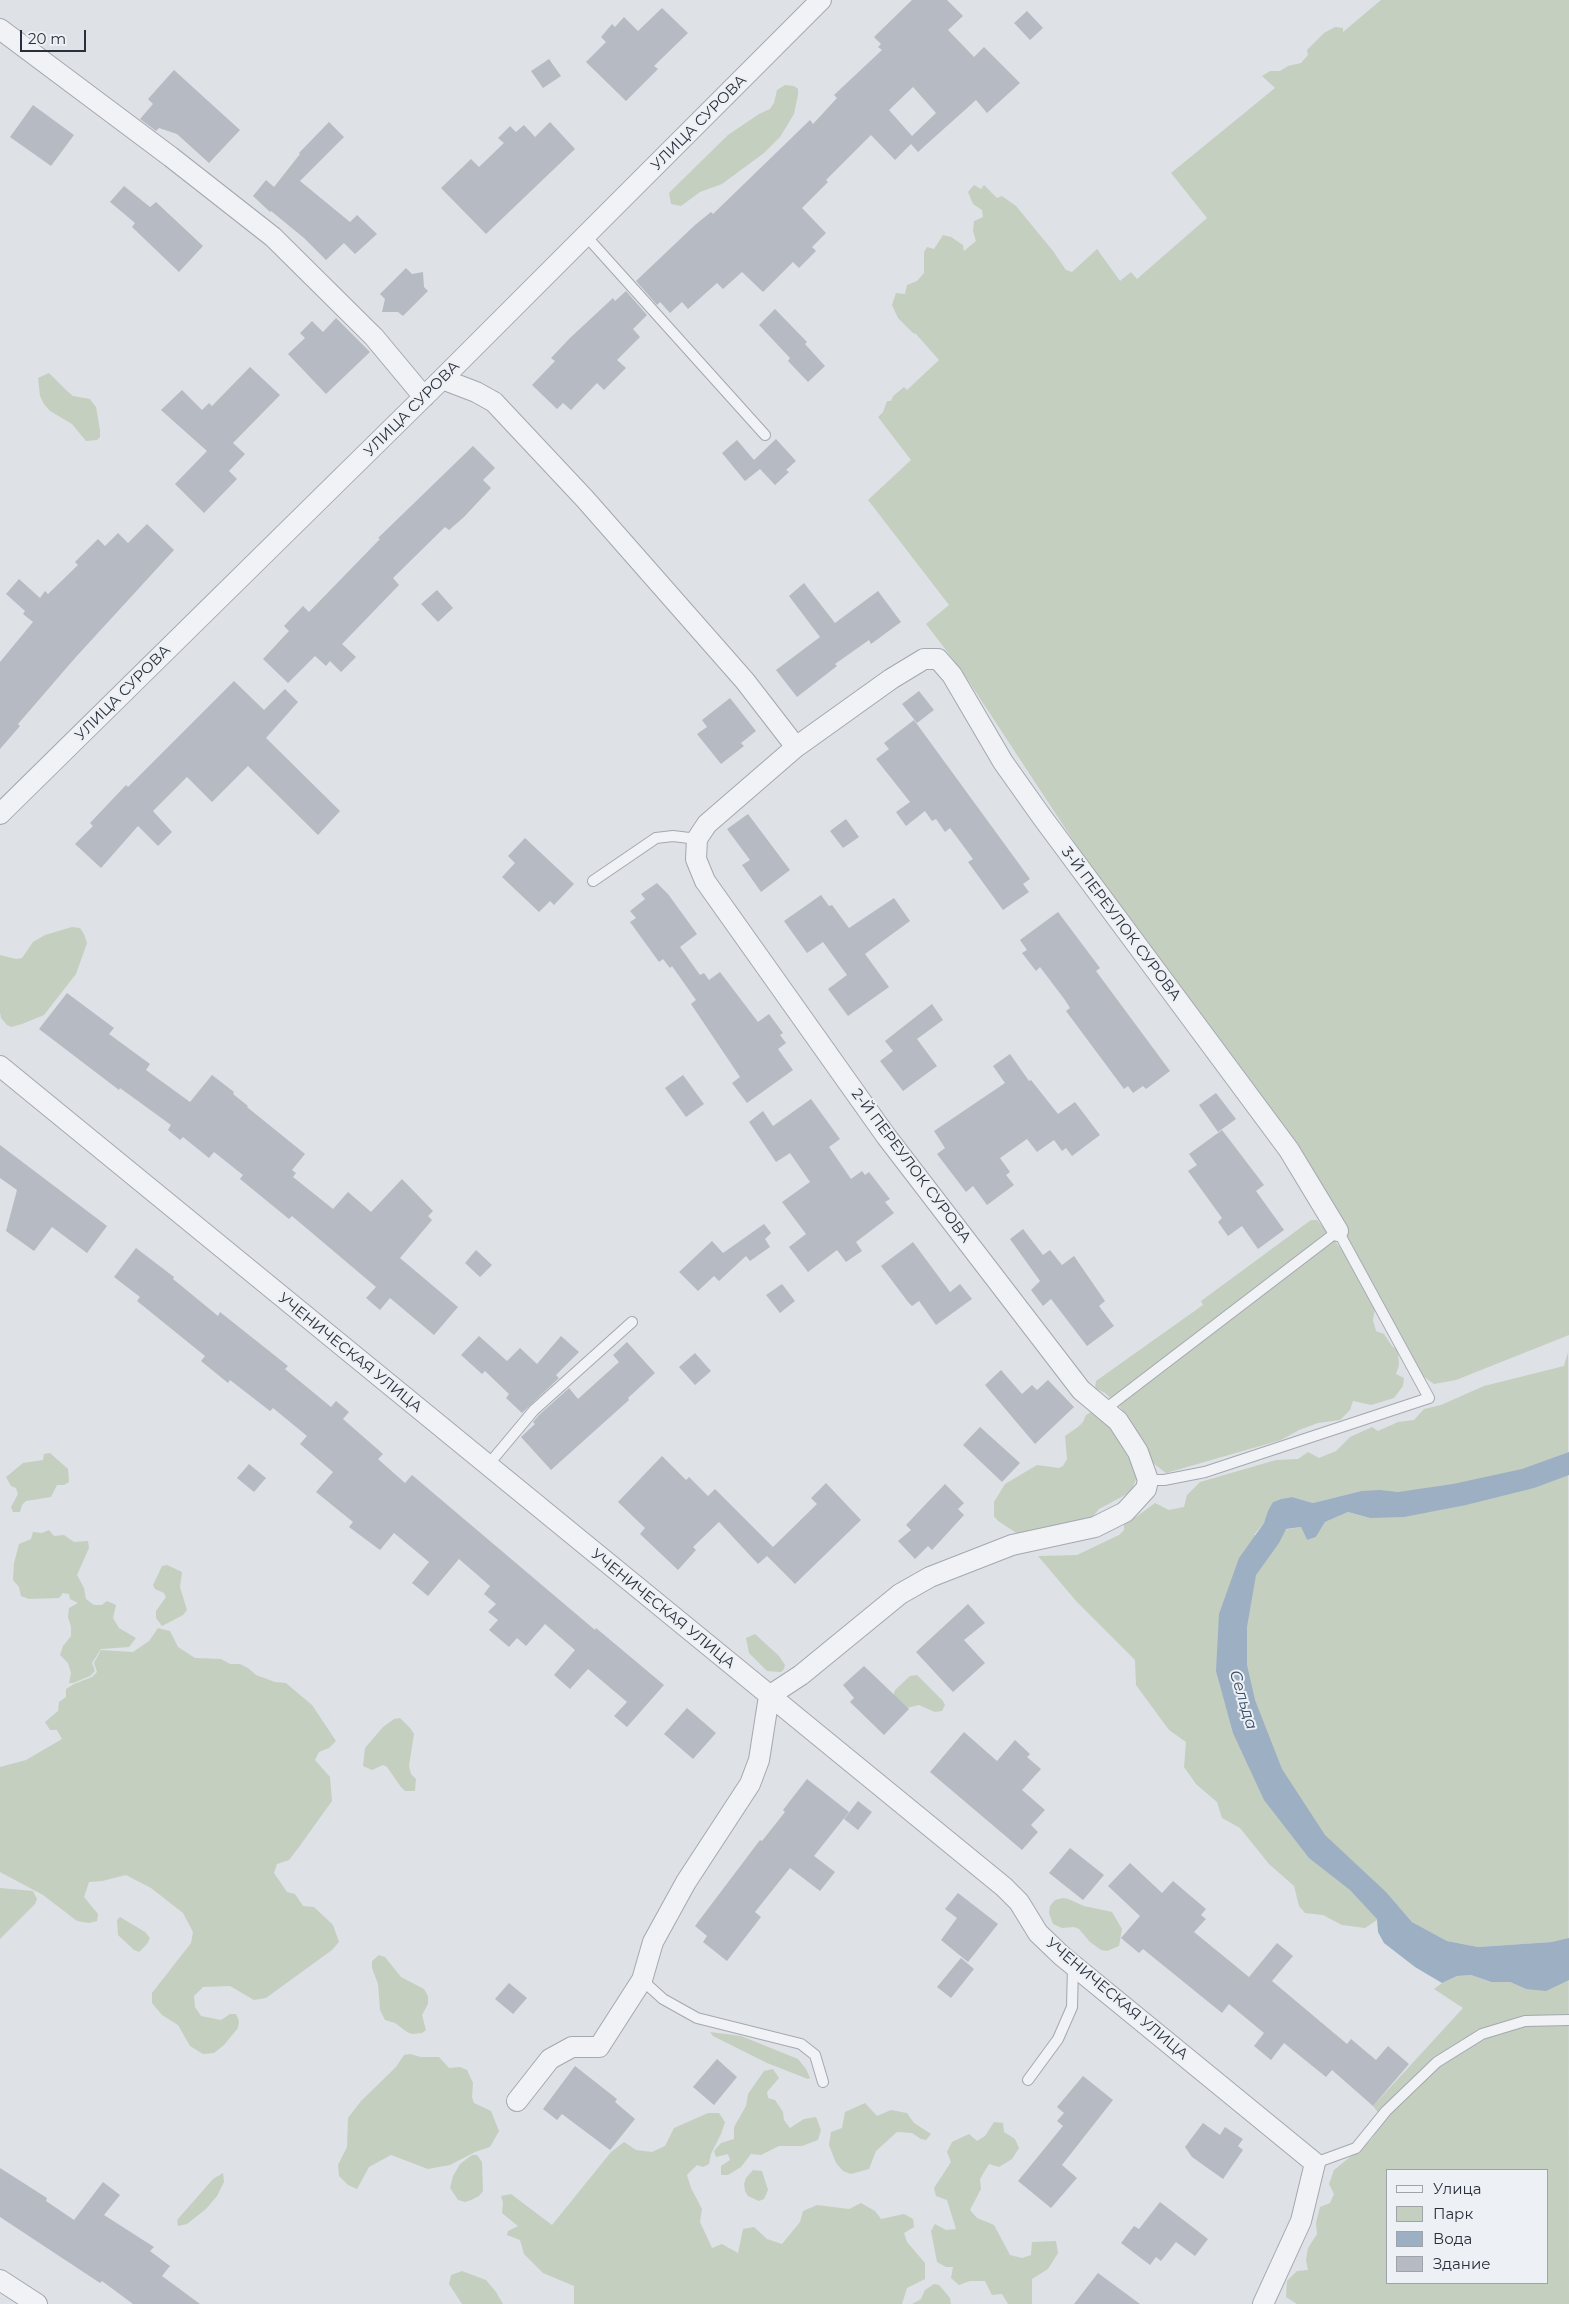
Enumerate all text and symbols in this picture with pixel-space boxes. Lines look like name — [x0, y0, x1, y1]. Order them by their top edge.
scale bar — [22, 20, 89, 52]
text: 20 m — [28, 29, 66, 48]
street label: УЛИЦА СУРОВА — [647, 71, 751, 175]
street label: УЛИЦА СУРОВА — [360, 357, 464, 461]
street label: УЛИЦА СУРОВА — [71, 641, 175, 745]
street label: 3-Й ПЕРЕУЛОК СУРОВА — [1057, 843, 1185, 1005]
street label: 2-Й ПЕРЕУЛОК СУРОВА — [847, 1086, 975, 1246]
street label: УЧЕНИЧЕСКАЯ УЛИЦА — [274, 1289, 426, 1417]
street label: УЧЕНИЧЕСКАЯ УЛИЦА — [587, 1545, 739, 1673]
water label: Сельда — [1225, 1668, 1261, 1732]
street label: УЧЕНИЧЕСКАЯ УЛИЦА — [1042, 1934, 1192, 2064]
legend — [1386, 2169, 1549, 2284]
text: Улица — [1433, 2179, 1481, 2198]
text: Парк — [1433, 2204, 1473, 2223]
text: Вода — [1433, 2229, 1472, 2248]
text: Здание — [1433, 2254, 1491, 2273]

